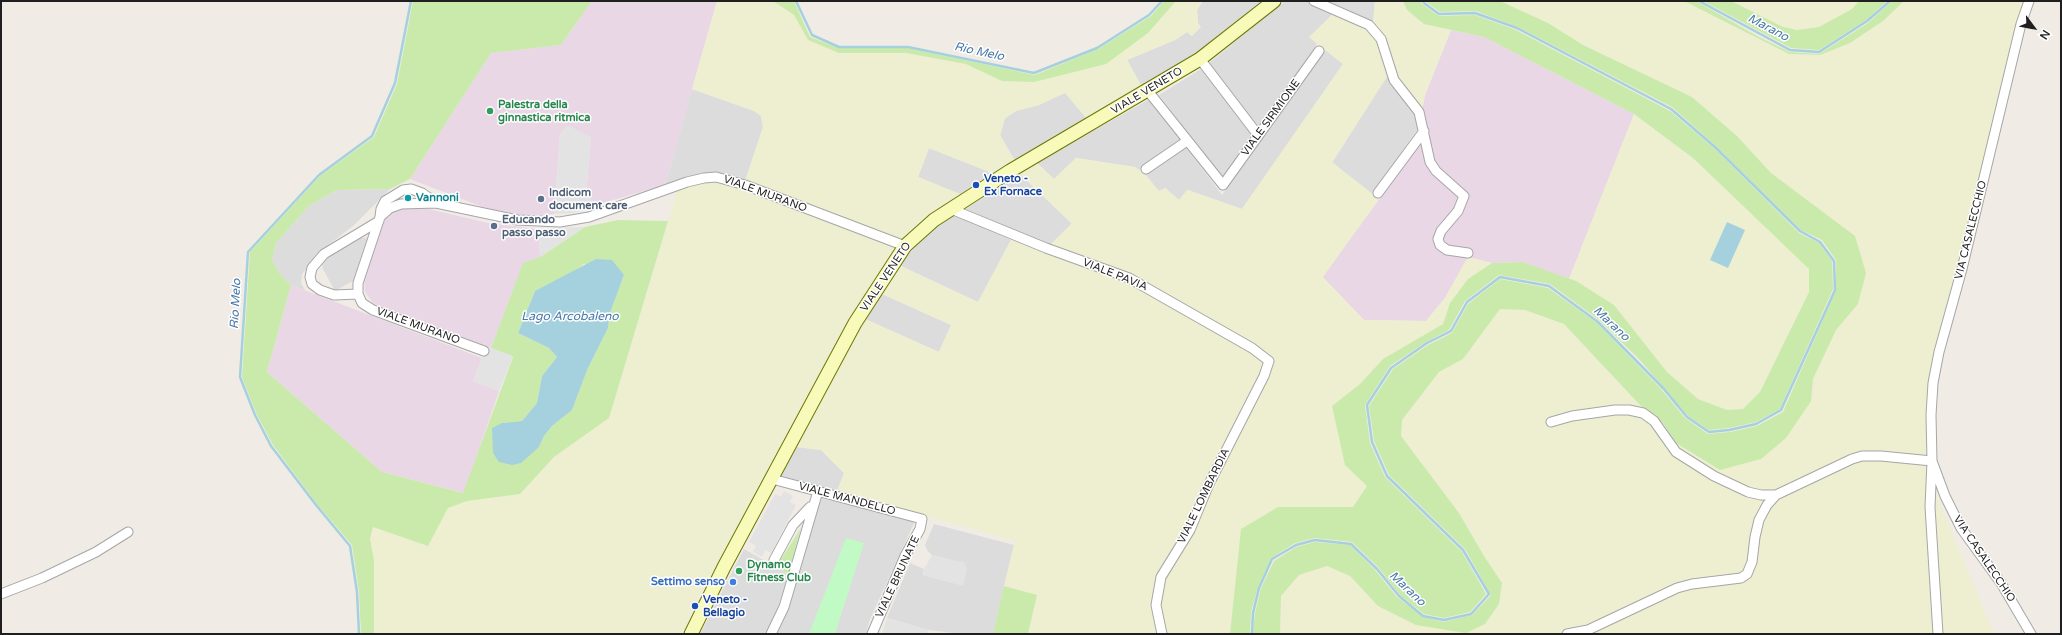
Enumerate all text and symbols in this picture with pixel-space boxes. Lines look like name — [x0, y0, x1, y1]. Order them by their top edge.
north arrow — [2014, 8, 2054, 48]
water label: Marano — [1745, 11, 1791, 45]
text: N — [2037, 27, 2052, 42]
water label: Rio Melo — [953, 40, 1005, 64]
street label: VIALE VENETO — [1109, 64, 1185, 118]
street label: VIALE SIRMIONE — [1239, 77, 1303, 159]
place label: Palestra della ginnastica ritmica — [498, 98, 590, 124]
marker: Palestra della ginnastica ritmica — [485, 106, 495, 116]
place label: Veneto - Ex Fornace — [984, 172, 1042, 198]
street label: VIALE MURANO — [721, 173, 809, 215]
street label: VIA CASALECCHIO — [1952, 179, 1990, 281]
marker: Veneto - Ex Fornace — [971, 180, 981, 190]
place label: Indicom document care — [549, 186, 627, 212]
place label: Vannoni — [416, 191, 459, 205]
marker: Vannoni — [403, 193, 413, 203]
marker: Indicom document care — [536, 194, 546, 204]
place label: Educando passo passo — [502, 213, 566, 239]
marker: Educando passo passo — [489, 221, 499, 231]
street label: VIALE VENETO — [858, 240, 914, 314]
street label: VIALE PAVIA — [1081, 256, 1149, 294]
water label: Rio Melo — [227, 278, 245, 330]
water label: Marano — [1590, 304, 1632, 344]
street label: VIALE MURANO — [374, 305, 462, 347]
water label: Lago Arcobaleno — [521, 310, 619, 324]
street label: VIALE LOMBARDIA — [1175, 446, 1233, 546]
street label: VIALE MANDELLO — [797, 480, 897, 518]
street label: VIA CASALECCHIO — [1950, 513, 2018, 605]
street label: VIALE BRUNATE — [873, 534, 923, 620]
place label: Dynamo Fitness Club — [747, 558, 811, 584]
marker: Dynamo Fitness Club — [734, 566, 744, 576]
water label: Marano — [1386, 569, 1428, 609]
place label: Settimo senso — [651, 575, 725, 589]
marker: Settimo senso — [728, 577, 738, 587]
place label: Veneto - Bellagio — [703, 593, 747, 619]
marker: Veneto - Bellagio — [690, 601, 700, 611]

